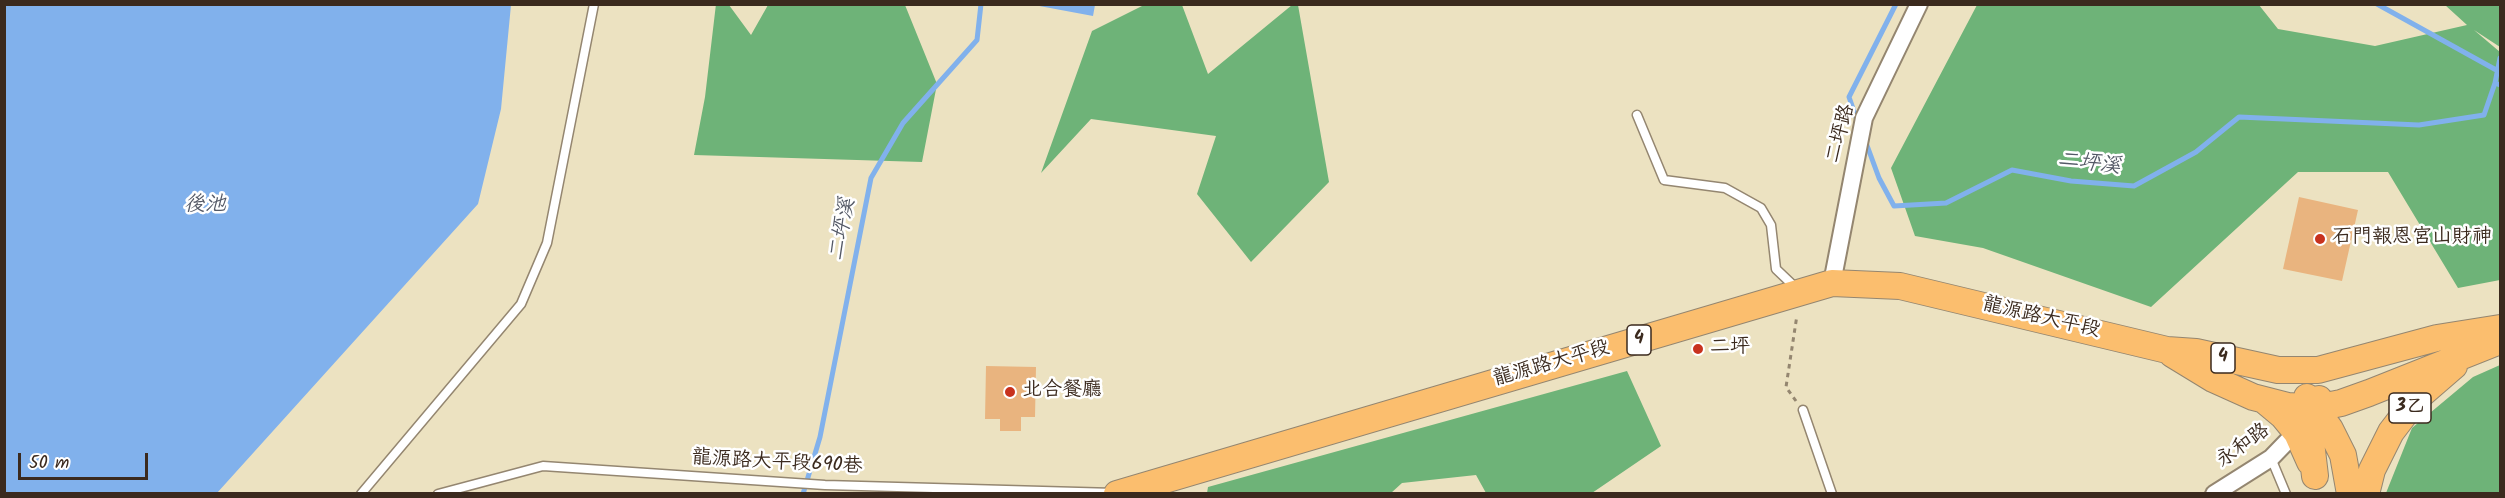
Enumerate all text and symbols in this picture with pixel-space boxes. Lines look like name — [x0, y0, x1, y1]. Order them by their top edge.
street label: 二坪路 — [1823, 102, 1861, 166]
water label: 二坪溪 — [2056, 149, 2122, 181]
water label: 後池 — [184, 193, 226, 219]
water label: 二坪溪 — [826, 197, 862, 263]
place label: 石門報恩宮山財神 — [2332, 227, 2492, 251]
marker: 石門報恩宮山財神 — [2313, 232, 2327, 246]
street label: 龍源路大平段 — [1980, 294, 2102, 344]
road number: 4 — [1627, 325, 1651, 355]
street label: 龍源路大平段 — [1491, 337, 1613, 393]
place label: 二坪 — [1710, 337, 1750, 361]
marker: 二坪 — [1691, 342, 1705, 356]
road number: 4 — [2211, 343, 2235, 373]
place label: 北合餐廳 — [1022, 380, 1102, 404]
marker: 北合餐廳 — [1003, 385, 1017, 399]
road number: 3乙 — [2389, 393, 2431, 423]
street label: 永和路 — [2213, 420, 2275, 474]
scale bar — [21, 441, 152, 479]
street label: 龍源路大平段690巷 — [691, 448, 863, 480]
text: 50 m — [29, 449, 69, 478]

